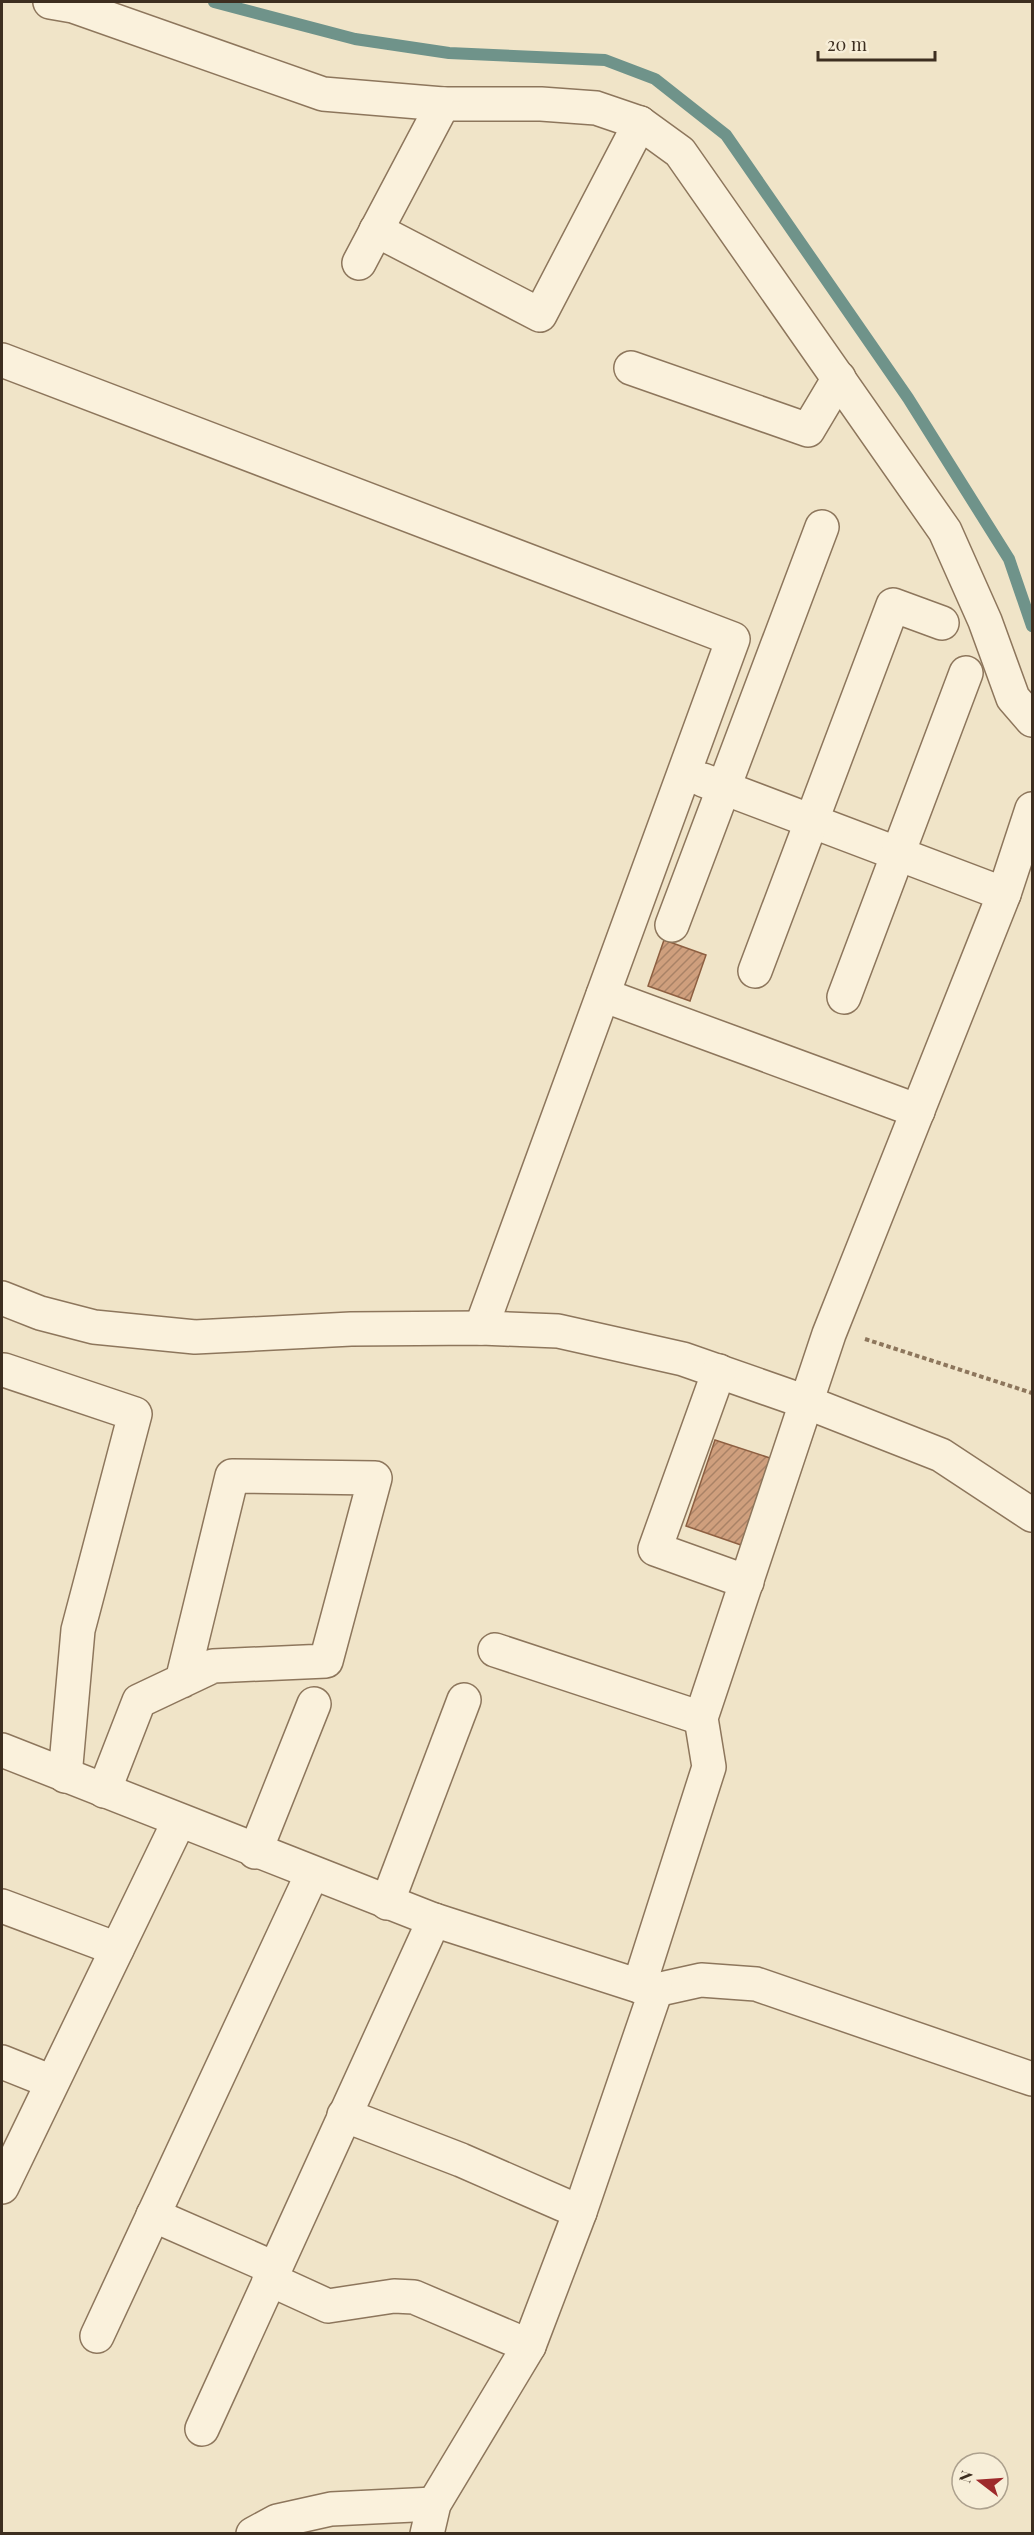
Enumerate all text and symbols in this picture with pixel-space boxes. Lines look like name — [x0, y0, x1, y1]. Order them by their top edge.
scale bar — [818, 24, 935, 62]
text: 20 m — [827, 32, 867, 56]
north arrow — [950, 2451, 1010, 2511]
text: N — [953, 2467, 977, 2485]

